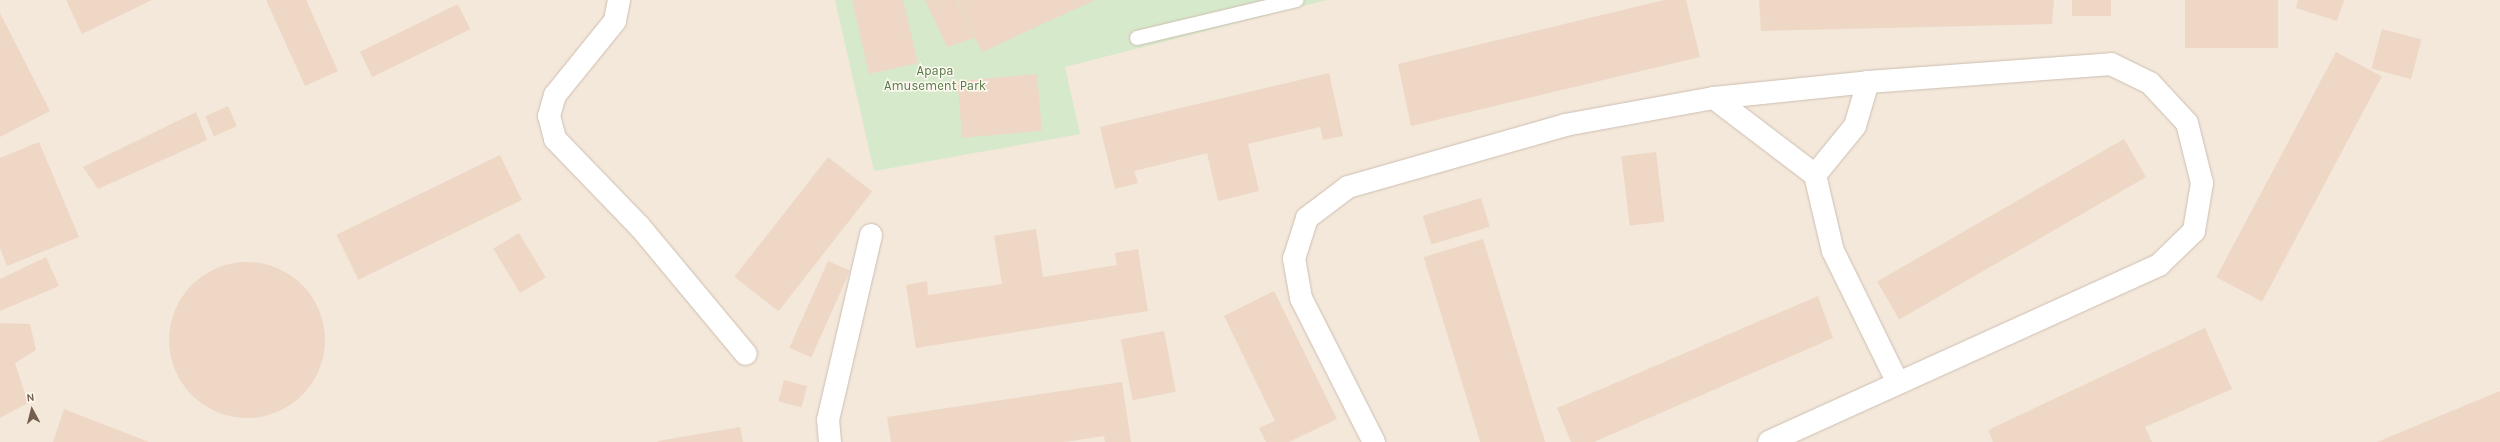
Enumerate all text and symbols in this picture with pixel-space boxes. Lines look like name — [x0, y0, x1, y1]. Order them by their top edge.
park label: Apapa Amusement Park — [884, 64, 986, 95]
north arrow — [12, 390, 52, 430]
text: N — [26, 391, 35, 405]

